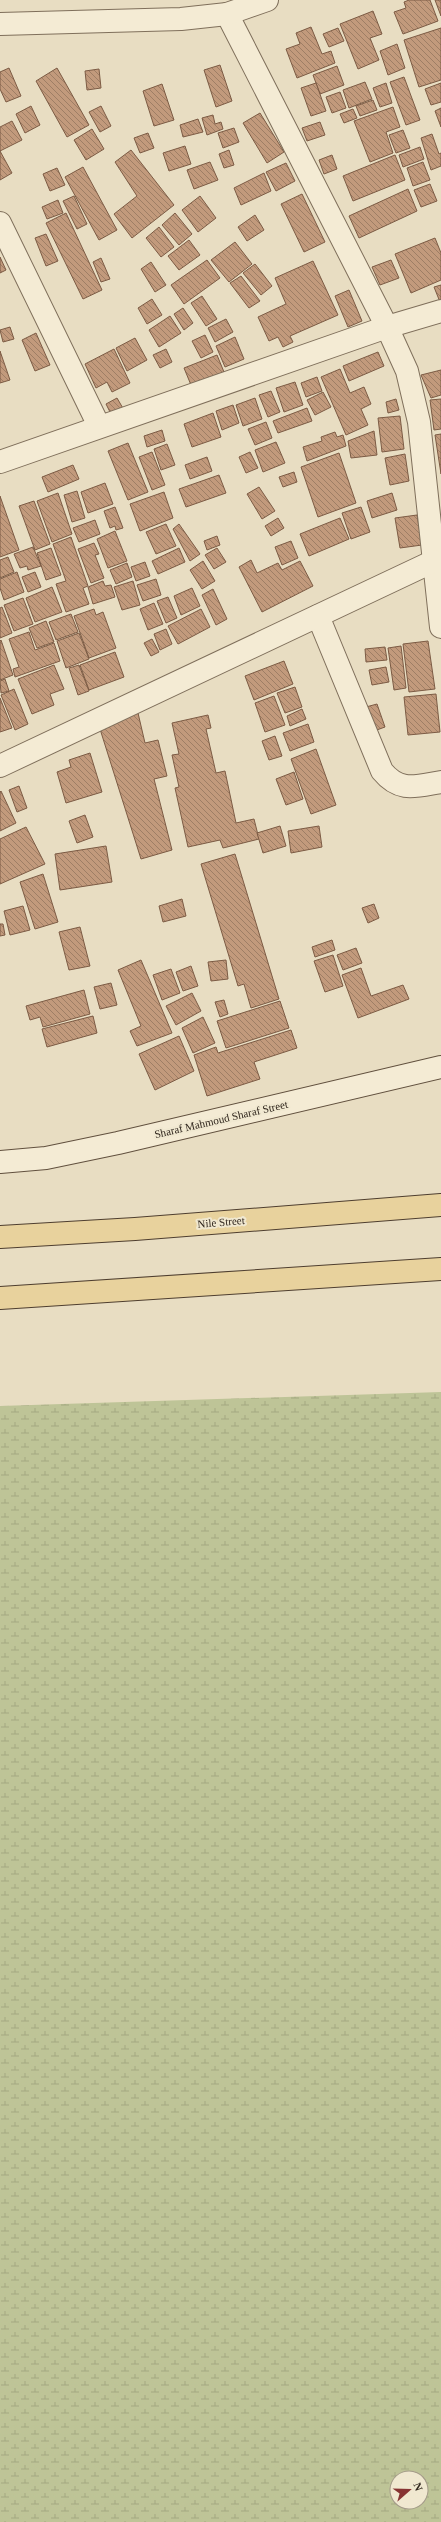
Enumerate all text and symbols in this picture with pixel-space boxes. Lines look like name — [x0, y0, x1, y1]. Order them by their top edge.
street label: Sharaf Mahmoud Sharaf Street — [153, 1098, 289, 1140]
street label: Nile Street — [197, 1214, 245, 1230]
north arrow — [389, 2470, 429, 2510]
text: N — [411, 2481, 425, 2492]

